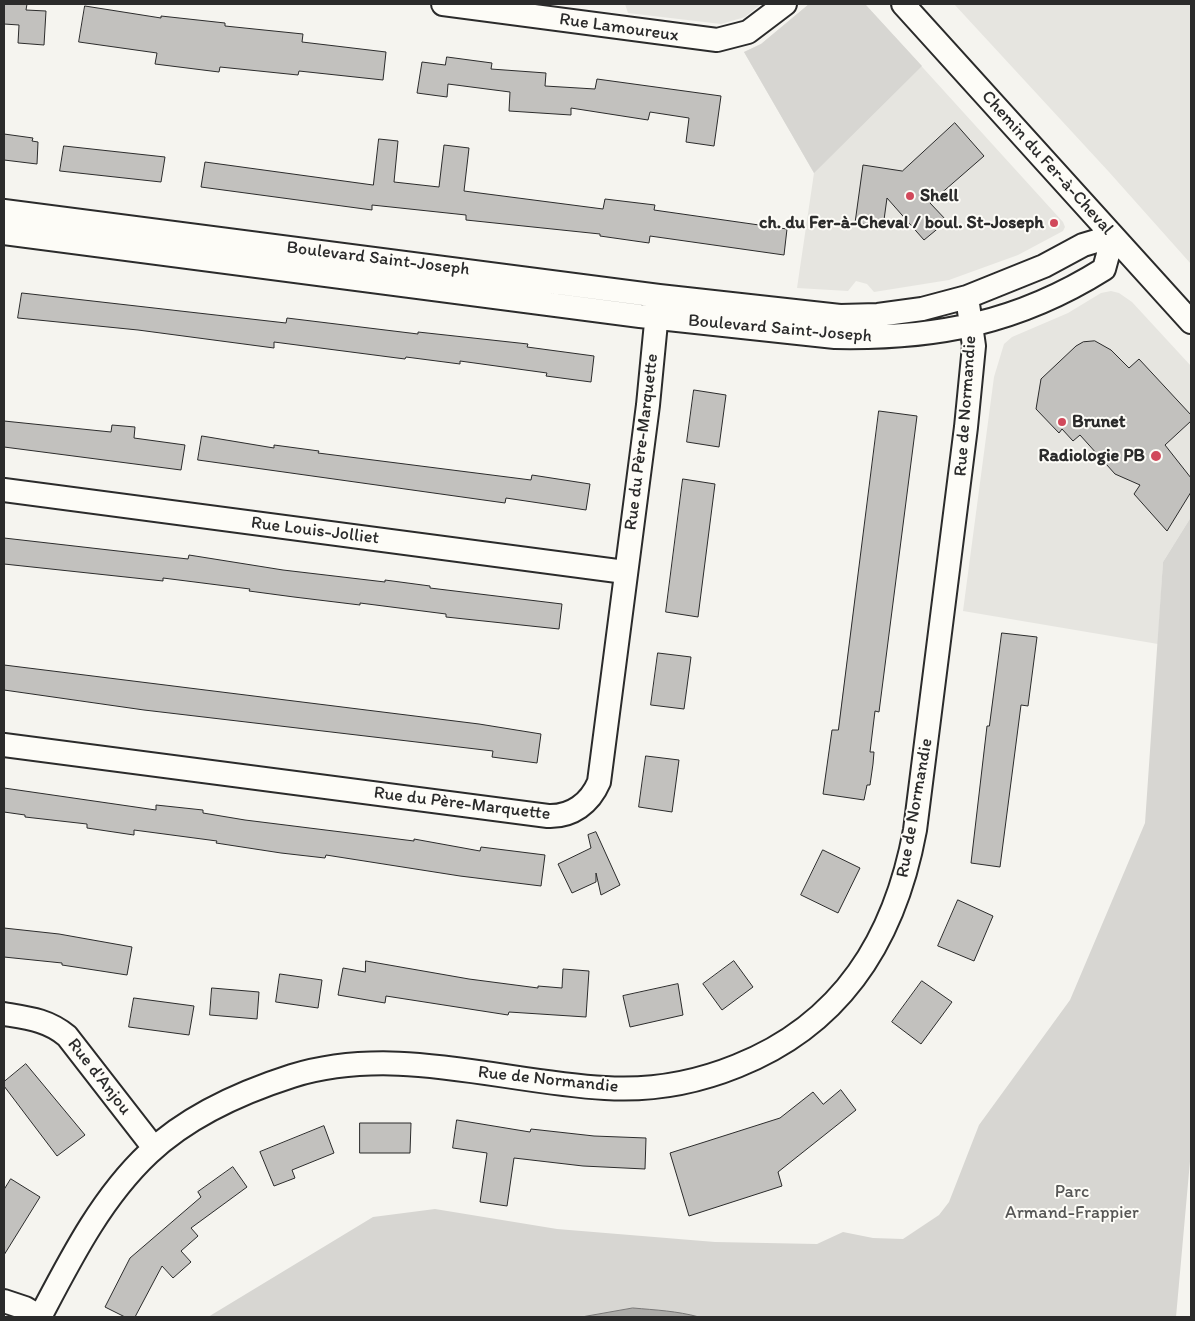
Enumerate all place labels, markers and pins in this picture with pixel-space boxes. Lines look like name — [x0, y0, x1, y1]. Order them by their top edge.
place label: Shell — [920, 185, 959, 207]
marker: Shell — [904, 190, 916, 202]
place label: ch. du Fer-à-Cheval / boul. St-Joseph — [759, 212, 1044, 234]
marker: ch. du Fer-à-Cheval / boul. St-Joseph — [1048, 217, 1060, 229]
place label: Brunet — [1072, 411, 1126, 433]
marker: Brunet — [1056, 416, 1068, 428]
place label: Radiologie PB — [1039, 445, 1145, 467]
marker: Radiologie PB — [1149, 449, 1163, 463]

